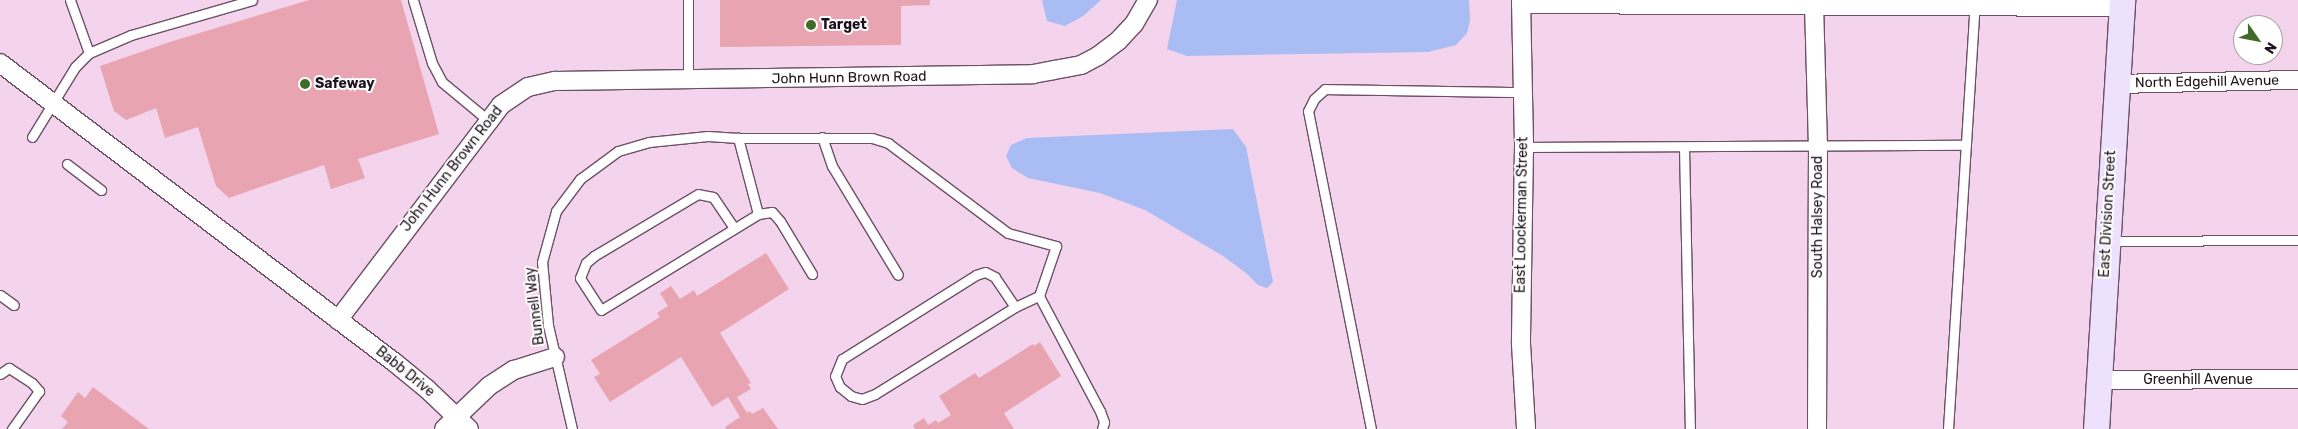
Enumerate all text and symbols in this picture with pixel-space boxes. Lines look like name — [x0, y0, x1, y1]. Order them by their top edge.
north arrow — [2233, 15, 2283, 65]
place label: Target — [821, 17, 867, 33]
marker: Target — [805, 19, 817, 31]
text: N — [2260, 39, 2280, 57]
street label: John Hunn Brown Road — [771, 68, 927, 88]
street label: North Edgehill Avenue — [2135, 72, 2279, 92]
place label: Safeway — [315, 76, 375, 92]
marker: Safeway — [299, 78, 311, 90]
street label: John Hunn Brown Road — [398, 103, 506, 235]
street label: East Loockerman Street — [1512, 137, 1532, 293]
street label: East Division Street — [2096, 150, 2120, 278]
street label: South Halsey Road — [1810, 156, 1826, 278]
street label: Bunnell Way — [522, 266, 548, 346]
street label: Babb Drive — [372, 343, 438, 401]
street label: Greenhill Avenue — [2143, 372, 2253, 388]

